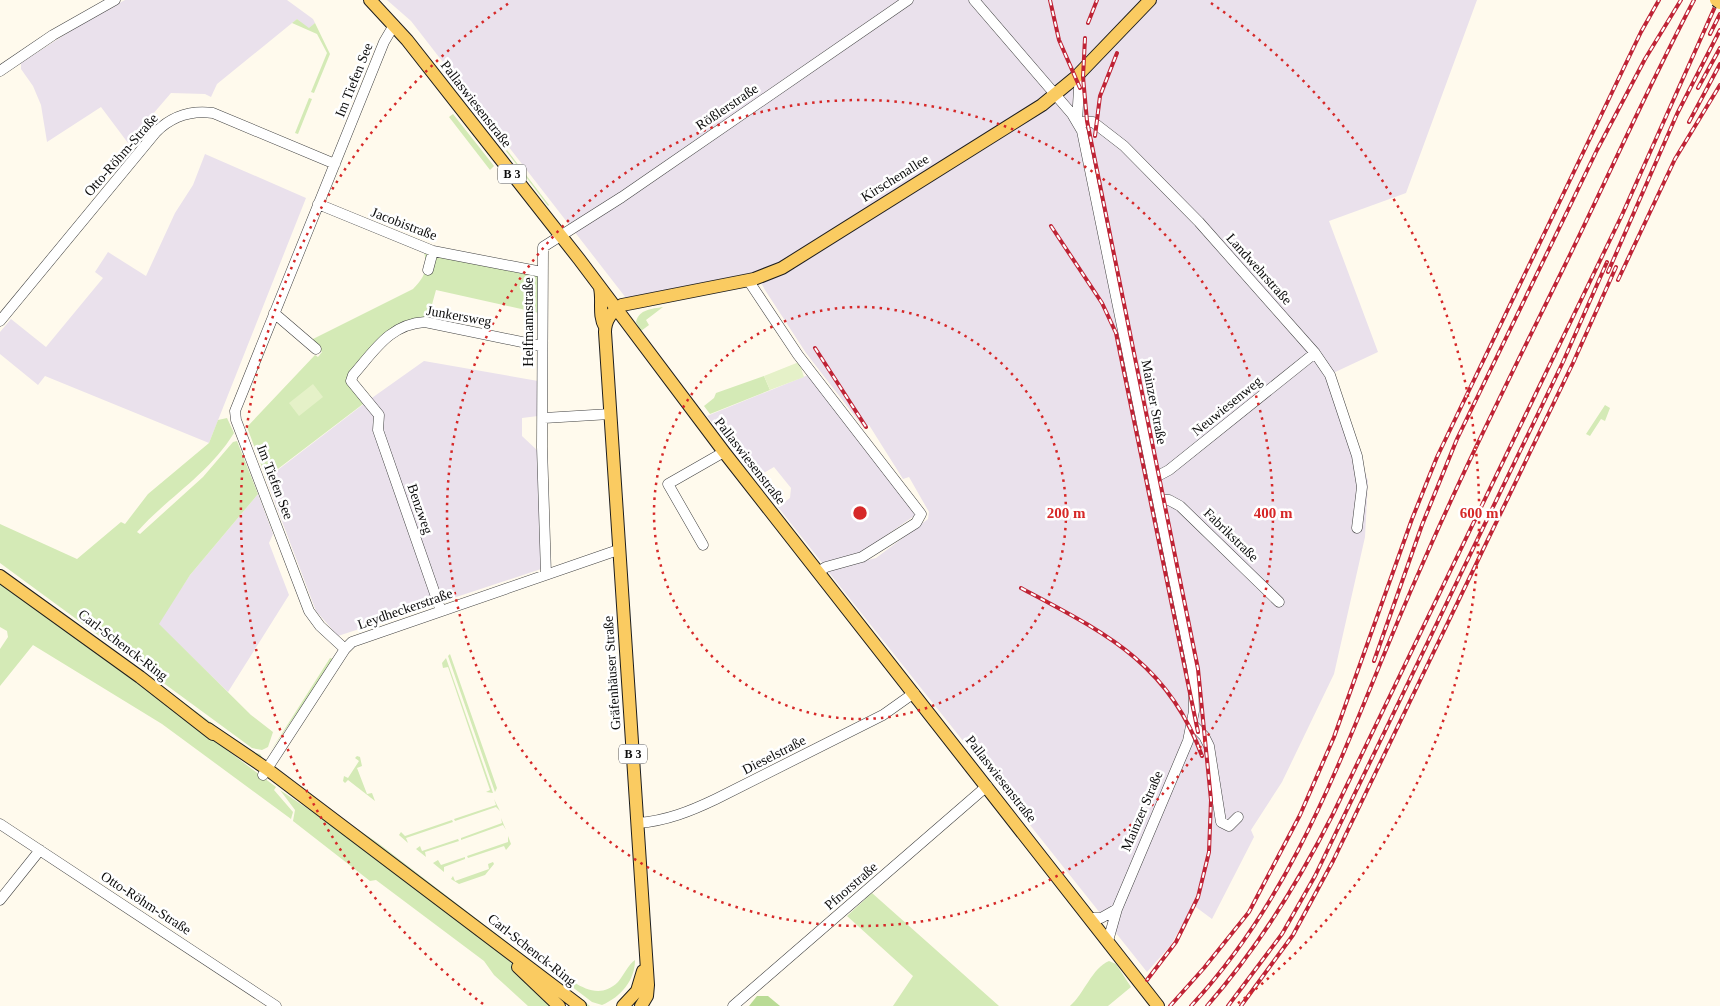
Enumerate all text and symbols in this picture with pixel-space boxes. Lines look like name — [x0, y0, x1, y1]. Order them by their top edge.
street label: Im Tiefen See — [332, 41, 376, 119]
street label: Pallaswiesenstraße — [438, 58, 514, 150]
street label: Rößlerstraße — [693, 81, 761, 133]
street label: Otto-Röhm-Straße — [81, 111, 161, 199]
street label: Kirschenallee — [858, 151, 932, 205]
road number: B 3 — [498, 164, 526, 183]
street label: Jacobistraße — [369, 205, 439, 243]
street label: Landwehrstraße — [1223, 230, 1295, 308]
street label: Helfmannstraße — [521, 277, 536, 367]
street label: Junkersweg — [425, 303, 493, 329]
street label: Mainzer Straße — [1138, 358, 1170, 446]
street label: Neuwiesenweg — [1189, 373, 1265, 439]
street label: Pallaswiesenstraße — [712, 415, 788, 507]
street label: Im Tiefen See — [254, 443, 296, 521]
street label: Benzweg — [404, 482, 436, 536]
centre of rings — [851, 504, 869, 522]
text: 200 m — [1047, 505, 1086, 521]
street label: Fabrikstraße — [1201, 505, 1261, 565]
text: 400 m — [1254, 505, 1293, 521]
text: 600 m — [1460, 505, 1499, 521]
street label: Leydheckerstraße — [356, 586, 454, 632]
street label: Carl-Schenck-Ring — [75, 606, 171, 684]
street label: Gräfenhäuser Straße — [601, 615, 623, 731]
street label: Dieselstraße — [740, 733, 808, 777]
street label: Pallaswiesenstraße — [963, 733, 1039, 825]
road number: B 3 — [619, 744, 647, 764]
street label: Mainzer Straße — [1118, 769, 1166, 853]
street label: Pfnorstraße — [822, 859, 880, 913]
street label: Otto-Röhm-Straße — [98, 868, 194, 938]
street label: Carl-Schenck-Ring — [485, 911, 579, 989]

